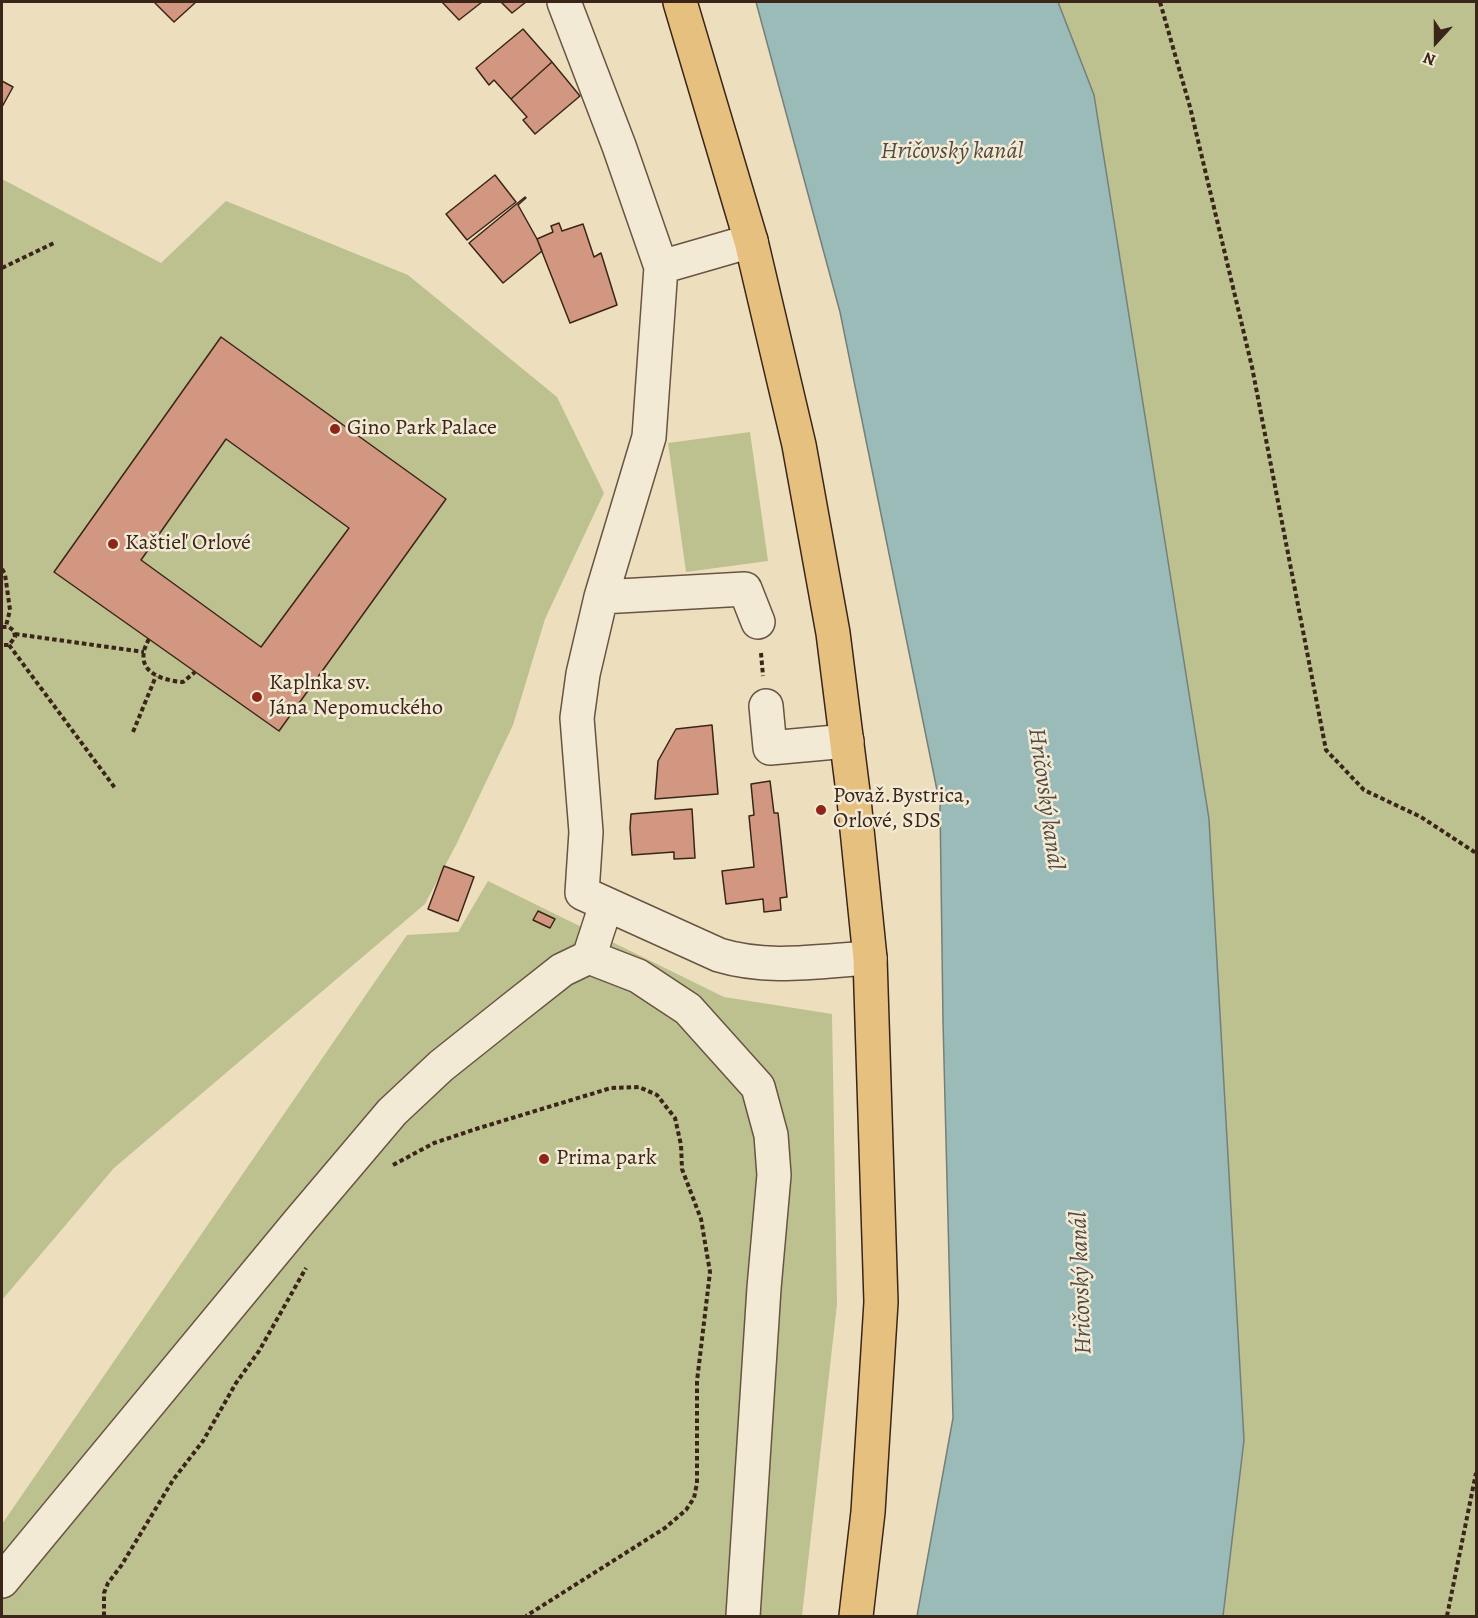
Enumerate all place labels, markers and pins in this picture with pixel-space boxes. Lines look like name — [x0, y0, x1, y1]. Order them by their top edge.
place label: Gino Park Palace — [347, 416, 497, 442]
marker: Gino Park Palace — [328, 422, 342, 436]
place label: Kaštieľ Orlové — [125, 531, 251, 557]
marker: Kaštieľ Orlové — [106, 537, 120, 551]
place label: Kaplnka sv. Jána Nepomuckého — [269, 671, 443, 722]
marker: Kaplnka sv. Jána Nepomuckého — [250, 690, 264, 704]
place label: Považ.Bystrica, Orlové, SDS — [833, 784, 971, 836]
marker: Považ.Bystrica, Orlové, SDS — [814, 803, 828, 817]
place label: Prima park — [556, 1146, 657, 1172]
marker: Prima park — [537, 1152, 551, 1166]

